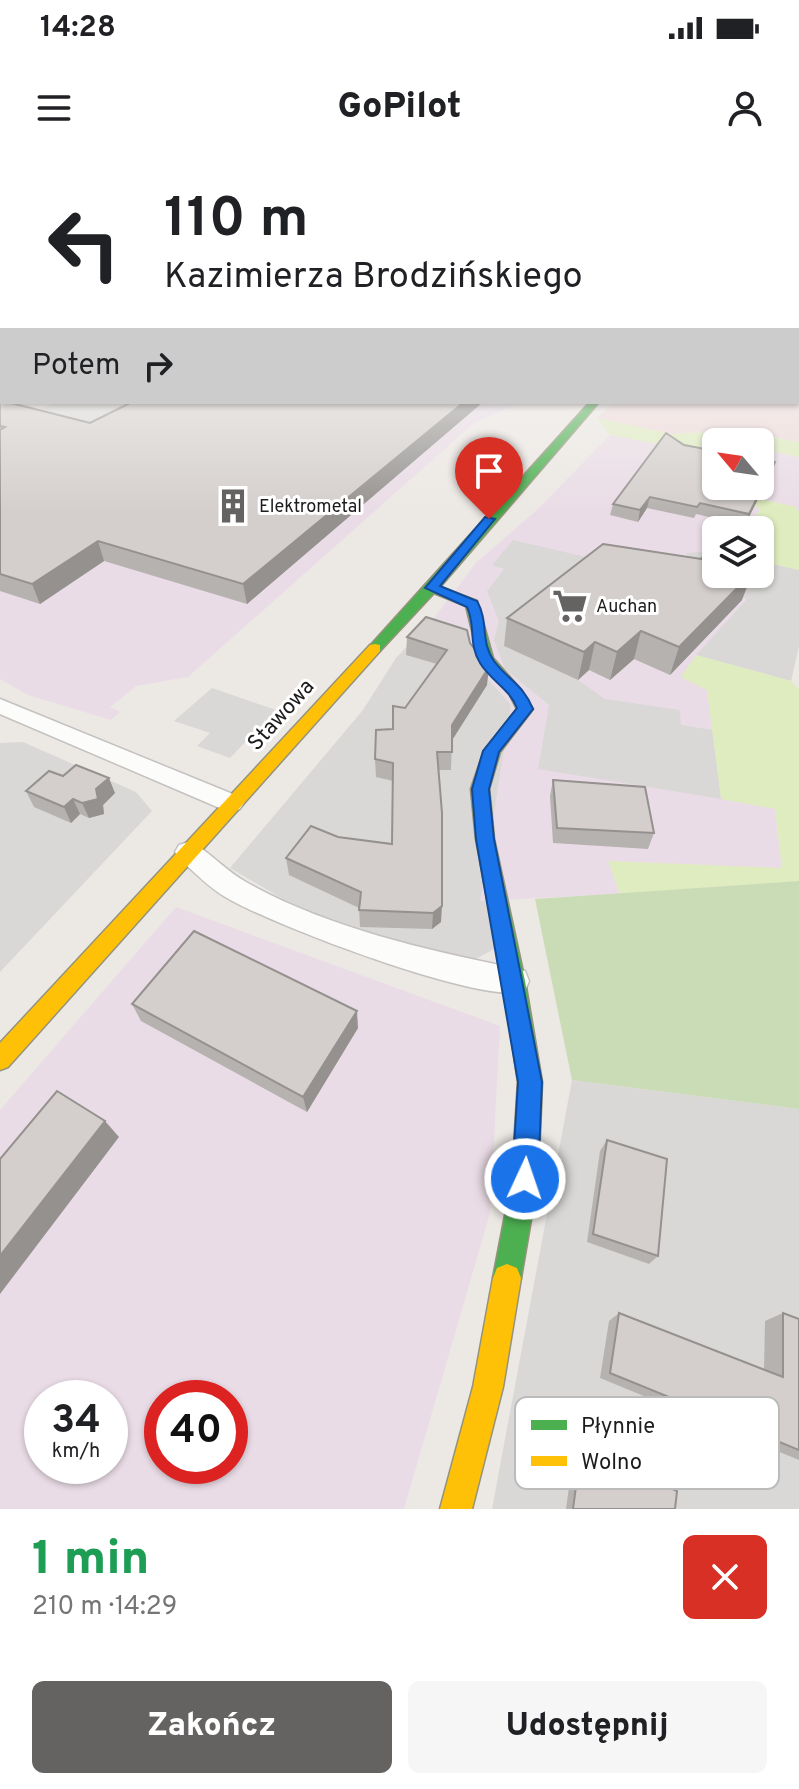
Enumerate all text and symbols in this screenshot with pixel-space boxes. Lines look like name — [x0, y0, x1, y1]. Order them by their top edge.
text: 14:28 — [40, 10, 116, 47]
text: GoPilot — [338, 85, 461, 131]
icon: menu — [32, 86, 76, 130]
icon: person — [723, 86, 767, 130]
text: 110 m — [164, 186, 309, 256]
icon: left — [32, 192, 136, 296]
text: Kazimierza Brodzińskiego — [164, 255, 583, 301]
icon: right — [136, 344, 180, 388]
text: Potem — [32, 348, 120, 385]
north arrow — [702, 428, 774, 500]
map controls — [702, 428, 774, 588]
pin — [455, 437, 523, 519]
icon: arrive — [467, 449, 511, 493]
building icon: Elektrometal — [214, 487, 252, 525]
place label: Elektrometal — [259, 496, 362, 519]
button: layers — [702, 516, 774, 588]
supermarket icon: Auchan — [551, 587, 589, 625]
place label: Auchan — [596, 596, 657, 619]
street label: Stawowa — [243, 674, 321, 757]
position arrow — [483, 1137, 567, 1221]
speed limit sign: 40 — [144, 1380, 248, 1484]
text: 34 — [51, 1397, 101, 1447]
legend — [515, 1397, 779, 1489]
text: Płynnie — [581, 1414, 655, 1441]
text: km/h — [52, 1439, 100, 1465]
text: Wolno — [581, 1450, 642, 1477]
text: 1 min — [32, 1531, 149, 1591]
button: close — [683, 1535, 767, 1619]
text: 210 m · 14:29 — [32, 1591, 177, 1624]
button: Zakończ — [32, 1681, 392, 1773]
button: Udostępnij — [408, 1681, 767, 1773]

